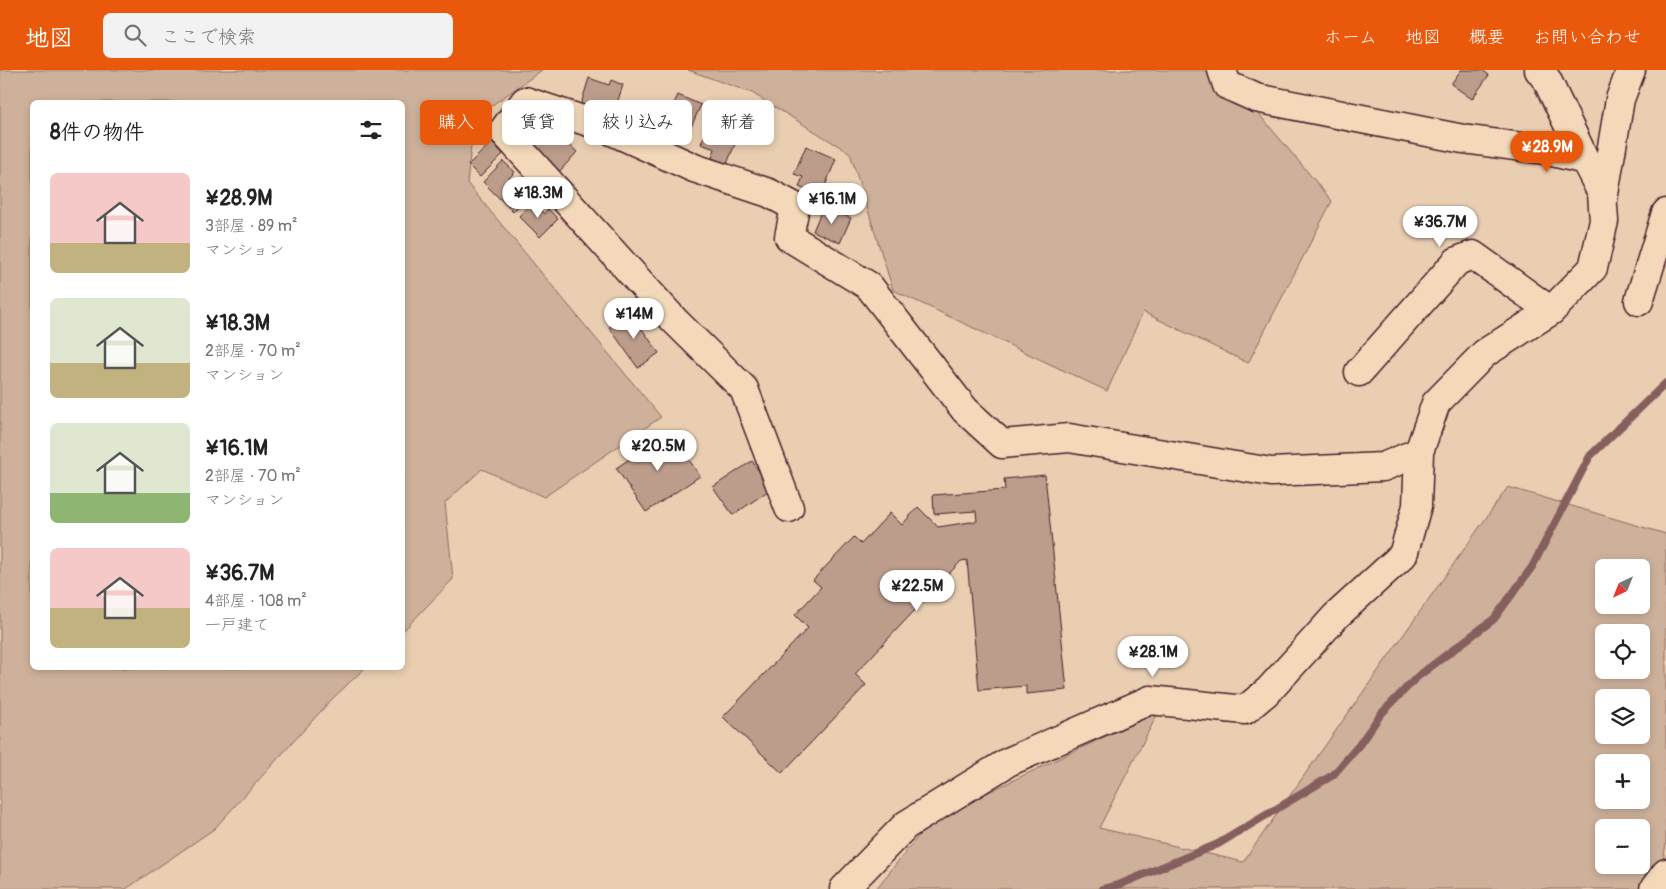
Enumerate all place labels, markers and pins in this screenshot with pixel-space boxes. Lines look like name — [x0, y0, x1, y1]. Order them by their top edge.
pin: ¥28.9M — [1506, 131, 1588, 173]
pin: ¥18.3M — [497, 176, 579, 219]
pin: ¥16.1M — [791, 182, 873, 225]
pin: ¥36.7M — [1399, 206, 1481, 248]
pin: ¥14M — [604, 298, 664, 340]
pin: ¥20.5M — [617, 430, 699, 472]
pin: ¥22.5M — [876, 570, 958, 612]
pin: ¥28.1M — [1112, 636, 1194, 678]

